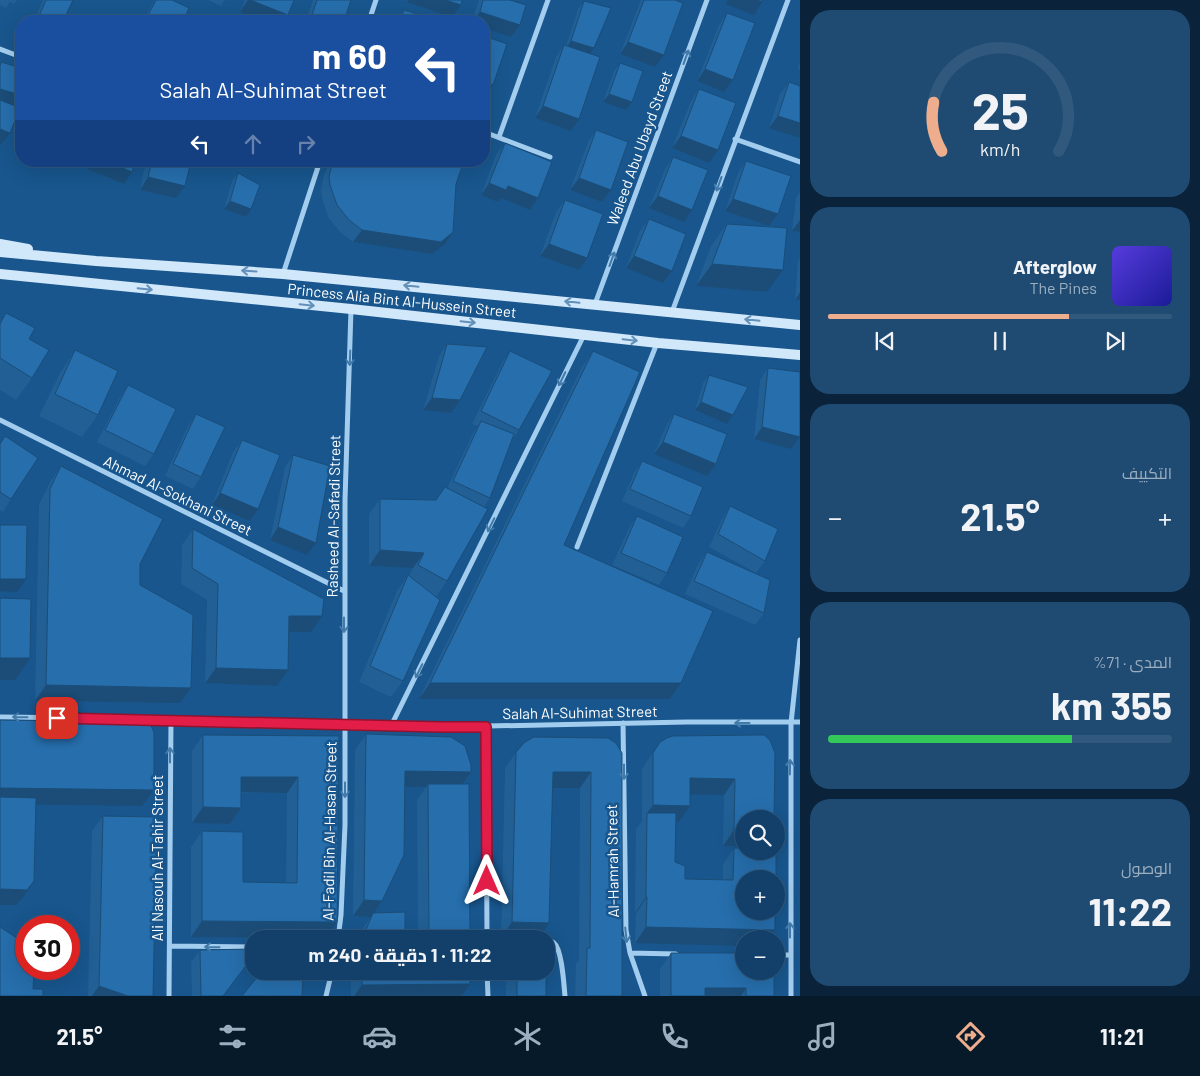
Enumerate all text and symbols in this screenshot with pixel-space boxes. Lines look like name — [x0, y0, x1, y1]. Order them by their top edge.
text: 60 m — [312, 34, 387, 76]
icon: left — [405, 35, 470, 100]
one-way arrow — [682, 50, 691, 65]
street label: Waleed Abu Ubayd Street — [603, 68, 675, 228]
text: Salah Al-Suhimat Street — [159, 76, 387, 102]
text: 25 — [971, 78, 1029, 140]
icon: left — [186, 130, 214, 158]
icon: ahead — [239, 130, 267, 158]
icon: right — [292, 130, 320, 158]
text: km/h — [980, 138, 1020, 160]
one-way arrow — [714, 176, 723, 192]
one-way arrow — [608, 251, 617, 267]
text: Afterglow — [1013, 255, 1097, 278]
one-way arrow — [241, 267, 257, 276]
text: The Pines — [1030, 278, 1097, 297]
street label: Princess Alia Bint Al-Hussein Street — [287, 279, 517, 321]
one-way arrow — [403, 281, 419, 291]
one-way arrow — [137, 284, 153, 293]
one-way arrow — [565, 297, 581, 307]
one-way arrow — [299, 300, 315, 309]
one-way arrow — [744, 315, 760, 325]
one-way arrow — [460, 317, 476, 327]
icon: previous — [871, 327, 899, 355]
icon: pause — [986, 327, 1014, 355]
icon: next — [1101, 327, 1129, 355]
one-way arrow — [622, 335, 638, 345]
one-way arrow — [345, 349, 354, 365]
one-way arrow — [557, 371, 567, 386]
street label: Rasheed Al-Safadi Street — [323, 434, 343, 598]
street label: Ahmad Al-Sokhani Street — [101, 451, 255, 539]
text: التكييف — [1122, 463, 1172, 482]
text: 21.5° — [960, 493, 1040, 539]
text: − — [828, 500, 842, 534]
text: + — [1158, 500, 1172, 534]
one-way arrow — [486, 517, 495, 532]
one-way arrow — [339, 616, 349, 633]
text: المدى · 71% — [1093, 652, 1172, 671]
one-way arrow — [414, 663, 424, 678]
text: 355 km — [1051, 682, 1172, 728]
pin — [36, 697, 78, 739]
street label: Salah Al-Suhimat Street — [502, 702, 658, 722]
icon: arrive — [43, 704, 71, 732]
one-way arrow — [12, 712, 28, 722]
one-way arrow — [734, 718, 750, 728]
street label: Al-Fadil Bin Al-Hasan Street — [318, 741, 340, 921]
one-way arrow — [165, 747, 175, 764]
one-way arrow — [785, 760, 795, 776]
one-way arrow — [619, 764, 629, 780]
street label: Ali Nasouh Al-Tahir Street — [148, 775, 166, 941]
one-way arrow — [340, 782, 350, 798]
street label: Al-Hamrah Street — [602, 804, 622, 918]
map controls — [735, 810, 785, 980]
button: search — [735, 810, 785, 860]
position arrow — [460, 854, 512, 906]
text: الوصول — [1121, 858, 1172, 877]
button: + — [735, 870, 785, 920]
text: 11:22 — [1088, 888, 1172, 934]
speed limit sign: 30 — [15, 915, 80, 980]
one-way arrow — [786, 922, 795, 938]
one-way arrow — [621, 926, 631, 942]
button: − — [735, 930, 785, 980]
one-way arrow — [204, 942, 220, 952]
text: 11:22 · 1 دقيقة · 240 m — [309, 943, 491, 966]
icon: filters — [215, 1019, 250, 1054]
icon: car — [362, 1019, 397, 1054]
icon: climate — [510, 1019, 545, 1054]
icon: phone — [657, 1019, 692, 1054]
icon: music — [805, 1019, 840, 1054]
icon: directions — [953, 1019, 988, 1054]
text: 21.5° — [56, 1023, 102, 1049]
text: 11:21 — [1100, 1023, 1144, 1049]

